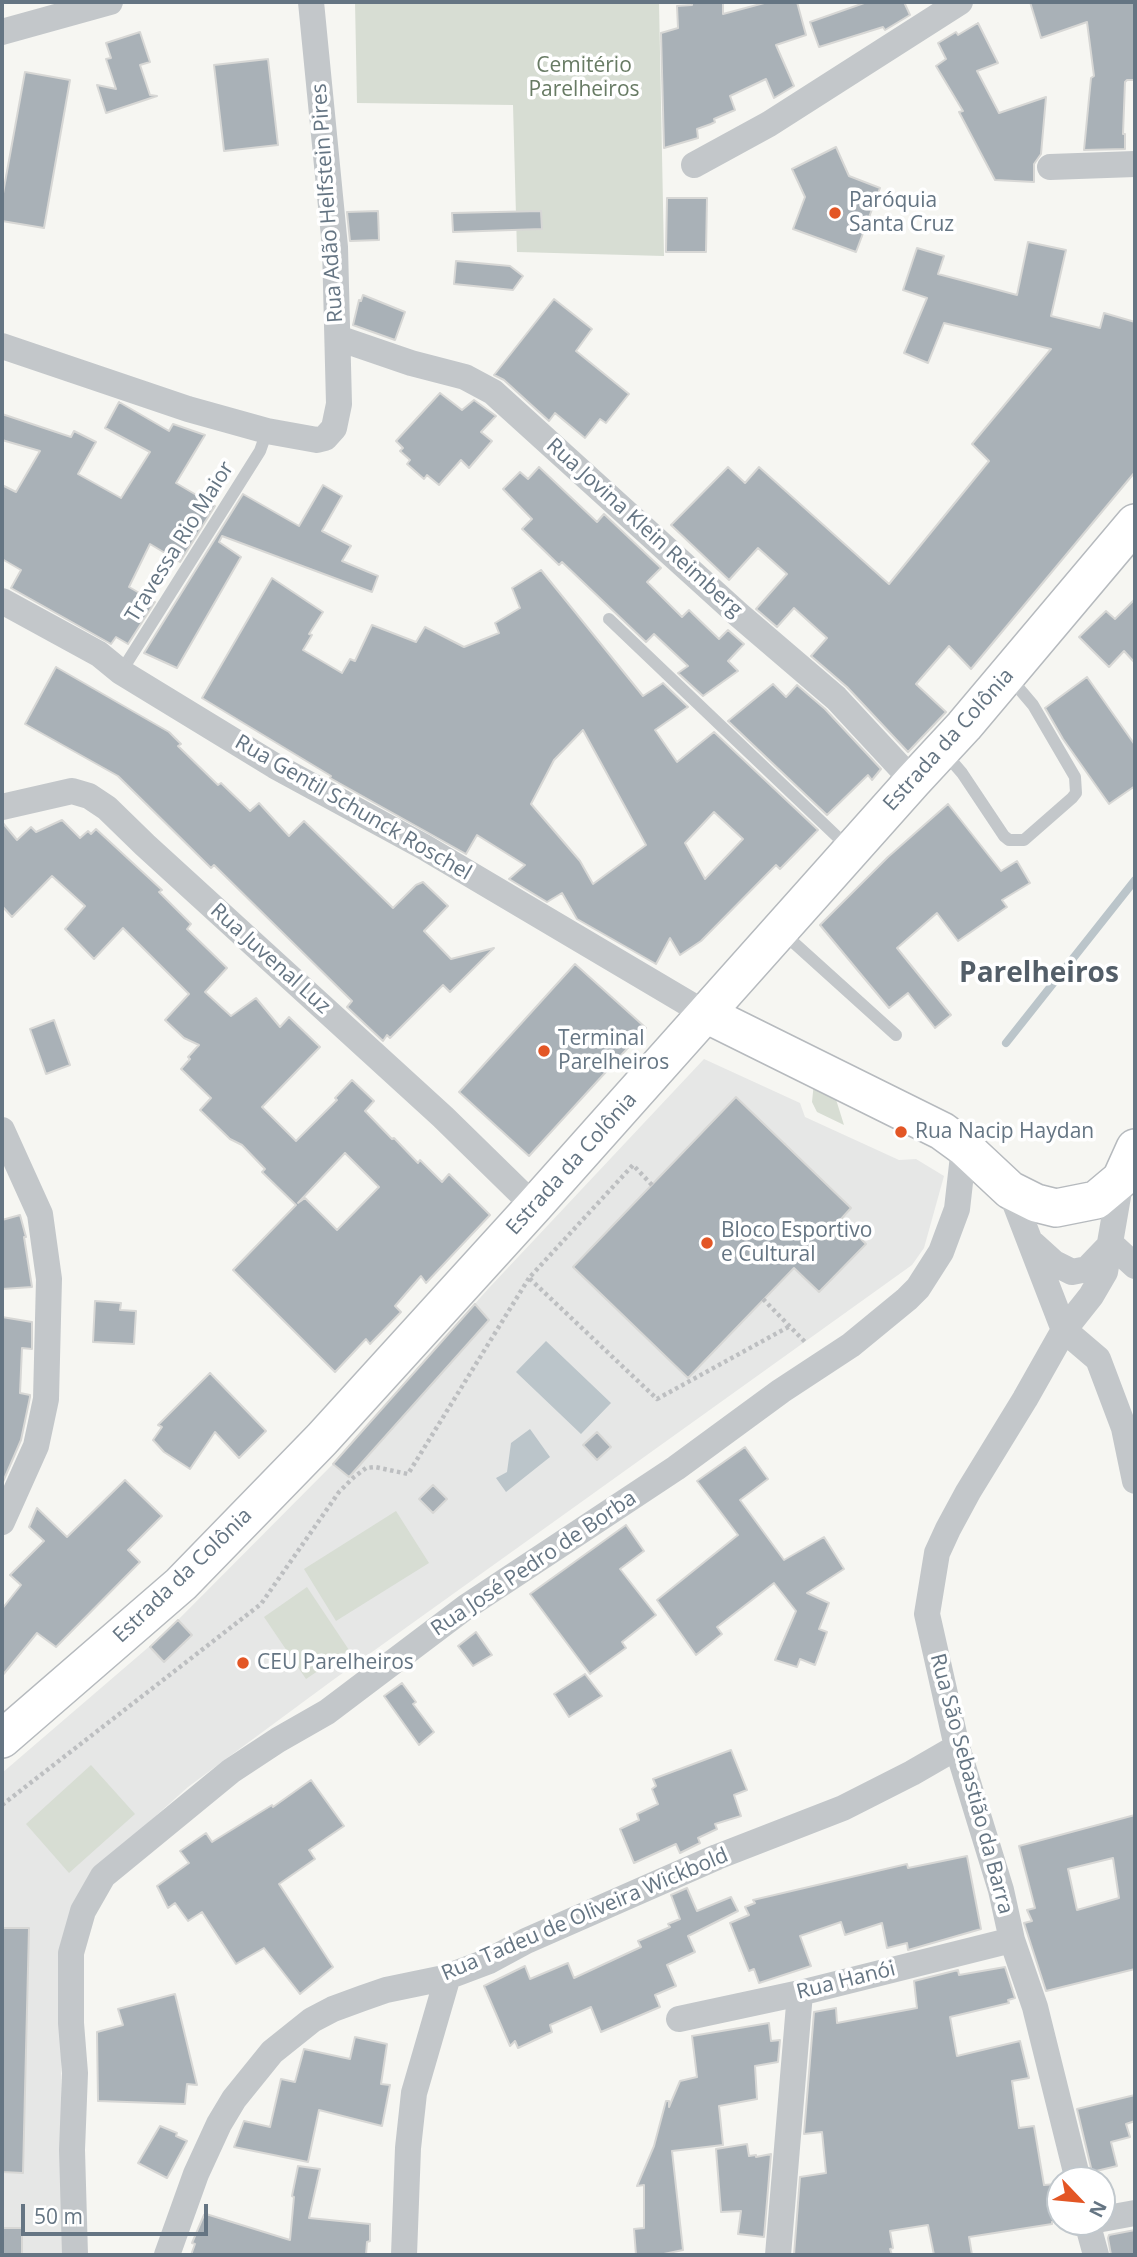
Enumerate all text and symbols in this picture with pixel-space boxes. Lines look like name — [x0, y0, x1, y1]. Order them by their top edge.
park label: Cemitério Parelheiros — [528, 53, 640, 103]
street label: Rua Adão Helfstein Pires — [307, 83, 349, 323]
place label: Paróquia Santa Cruz — [849, 188, 954, 238]
marker: Paróquia Santa Cruz — [827, 205, 843, 221]
street label: Rua Jovina Klein Reimberg — [541, 433, 747, 623]
street label: Travessa Rio Maior — [120, 457, 240, 627]
street label: Estrada da Colônia — [878, 664, 1020, 816]
street label: Rua Gentil Schunck Roschel — [230, 730, 476, 886]
street label: Rua Juvenal Luz — [205, 899, 335, 1019]
district label: Parelheiros — [959, 957, 1119, 991]
place label: Terminal Parelheiros — [558, 1026, 669, 1076]
marker: Terminal Parelheiros — [536, 1043, 552, 1059]
street label: Estrada da Colônia — [501, 1088, 643, 1240]
place label: Rua Nacip Haydan — [915, 1119, 1094, 1145]
marker: Rua Nacip Haydan — [893, 1124, 909, 1140]
place label: Bloco Esportivo e Cultural — [721, 1218, 872, 1268]
marker: Bloco Esportivo e Cultural — [699, 1235, 715, 1251]
street label: Rua José Pedro de Borba — [427, 1486, 641, 1642]
street label: Estrada da Colônia — [108, 1503, 258, 1649]
place label: CEU Parelheiros — [257, 1650, 414, 1676]
street label: Rua São Sebastião da Barra — [924, 1651, 1018, 1917]
marker: CEU Parelheiros — [235, 1655, 251, 1671]
street label: Rua Tadeu de Oliveira Wickbold — [438, 1843, 732, 1987]
street label: Rua Hanói — [794, 1957, 898, 2005]
north arrow — [1046, 2166, 1116, 2236]
scale bar — [24, 2190, 212, 2234]
text: N — [1083, 2197, 1113, 2222]
text: 50 m — [34, 2202, 83, 2230]

